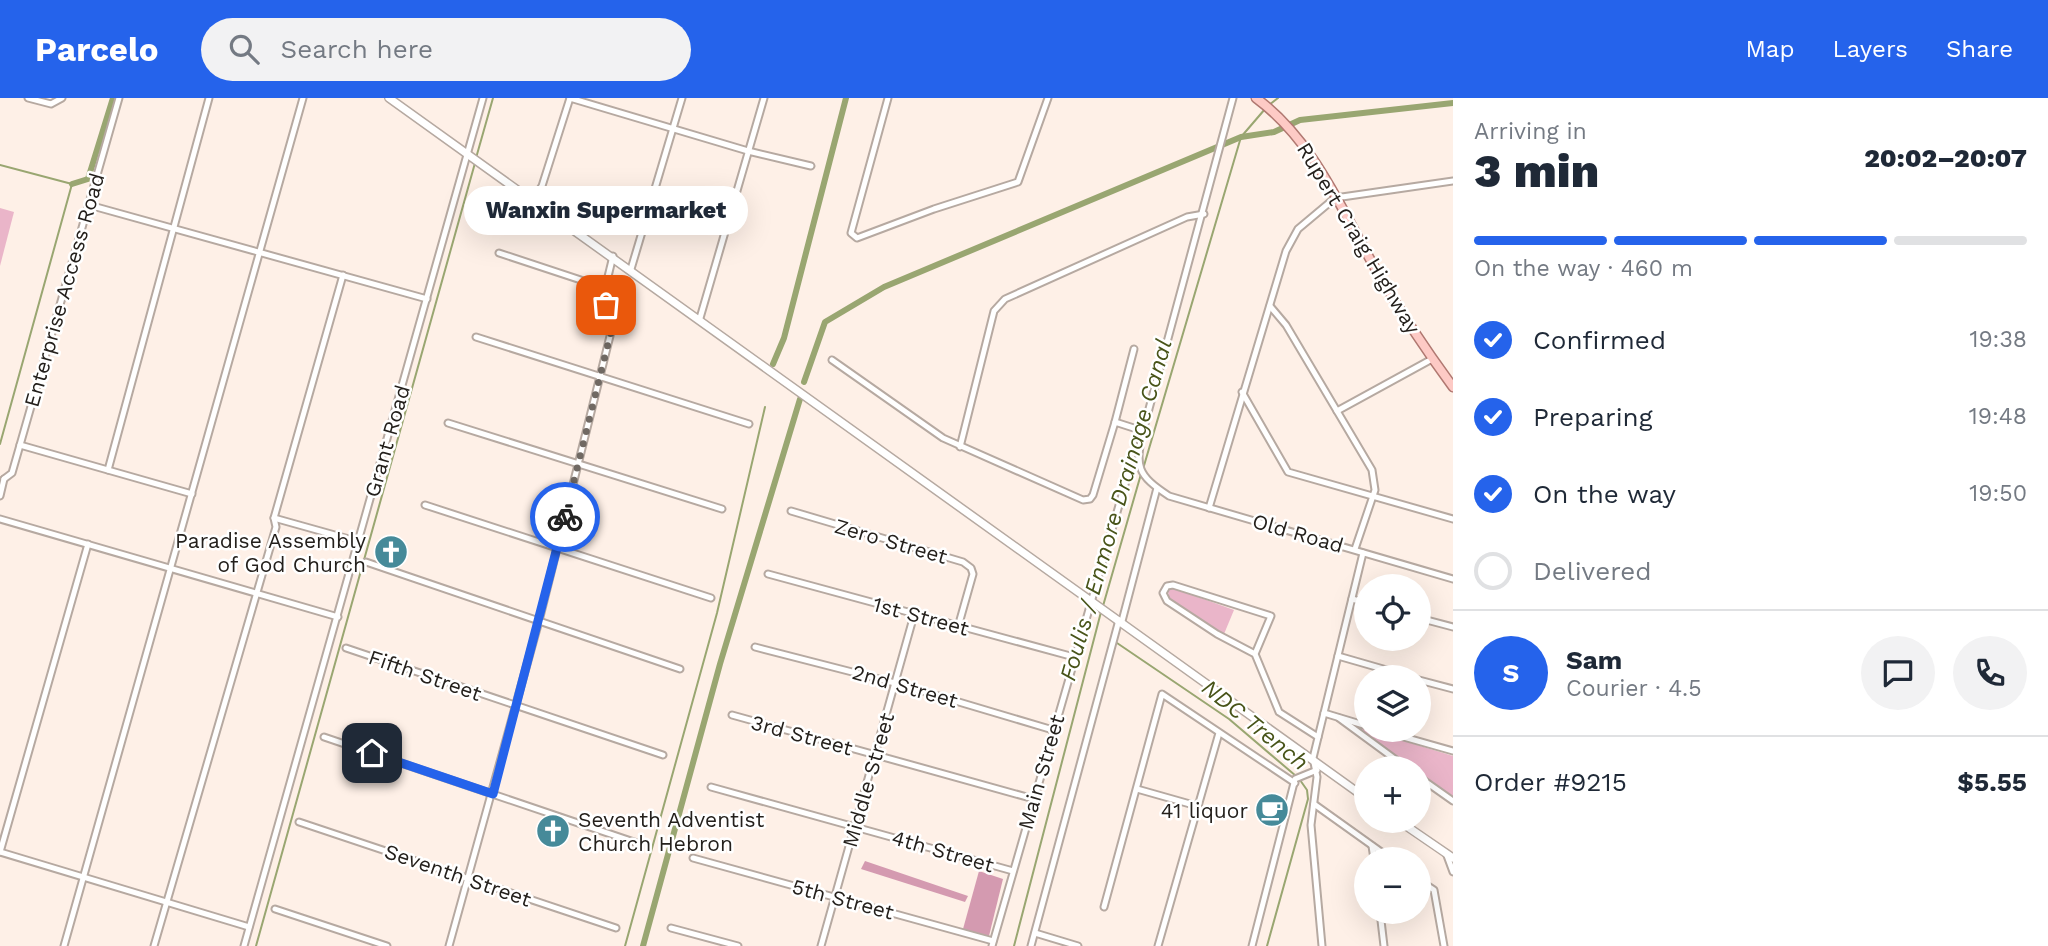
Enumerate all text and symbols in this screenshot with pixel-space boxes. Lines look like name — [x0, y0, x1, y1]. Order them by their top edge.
search box — [201, 18, 691, 81]
text: Parcelo — [35, 30, 159, 69]
icon: search — [225, 30, 263, 68]
text: Search here — [281, 34, 433, 64]
text: Map — [1746, 35, 1794, 63]
text: Layers — [1832, 35, 1908, 63]
text: Share — [1946, 35, 2013, 63]
text: Arriving in — [1474, 118, 1587, 145]
street label: Rupert Craig Highway — [1292, 138, 1426, 338]
text: 20:02–20:07 — [1864, 143, 2027, 173]
text: 3 min — [1474, 144, 1599, 198]
street label: Enterprise Access Road — [19, 170, 109, 410]
callout: Wanxin Supermarket — [464, 186, 748, 235]
text: Wanxin Supermarket — [486, 197, 726, 224]
text: On the way · 460 m — [1474, 255, 1693, 282]
pin — [576, 275, 636, 335]
icon: bag — [587, 286, 625, 324]
icon: check — [1474, 321, 1512, 359]
text: Confirmed — [1533, 325, 1666, 355]
text: 19:38 — [1969, 326, 2027, 353]
water label: Foulis / Enmore Drainage Canal — [1054, 336, 1178, 684]
street label: Grant Road — [359, 382, 415, 500]
icon: check — [1474, 398, 1512, 436]
text: Preparing — [1533, 402, 1653, 432]
text: 19:48 — [1969, 403, 2027, 430]
icon: check — [1474, 475, 1512, 513]
text: On the way — [1533, 479, 1676, 509]
text: 19:50 — [1969, 480, 2027, 507]
courier — [530, 482, 600, 552]
icon: bike — [546, 498, 584, 536]
street label: Old Road — [1250, 508, 1346, 558]
street label: Zero Street — [832, 513, 950, 569]
place label: Paradise Assembly of God Church — [175, 528, 366, 577]
church icon: Paradise Assembly of God Church — [372, 533, 410, 571]
text: Delivered — [1533, 556, 1652, 586]
map controls — [1354, 574, 1431, 924]
button: locate — [1354, 574, 1431, 651]
street label: 1st Street — [870, 591, 972, 641]
button: chat — [1861, 636, 1935, 710]
button: phone — [1953, 636, 2027, 710]
street label: Fifth Street — [365, 644, 485, 706]
text: Sam — [1566, 645, 1622, 675]
text: S — [1503, 658, 1519, 688]
street label: 2nd Street — [849, 659, 961, 713]
button: layers — [1354, 665, 1431, 742]
water label: NDC Trench — [1196, 674, 1314, 776]
text: Courier · 4.5 — [1566, 675, 1702, 702]
street label: 3rd Street — [749, 709, 856, 761]
street label: Middle Street — [837, 710, 899, 850]
street label: Main Street — [1013, 711, 1069, 832]
pin — [342, 723, 402, 783]
icon: home — [353, 734, 391, 772]
button: + — [1354, 756, 1431, 833]
text: Order #9215 — [1474, 767, 1627, 797]
text: $5.55 — [1957, 767, 2027, 797]
cafe icon: 41 liquor — [1253, 791, 1291, 829]
place label: 41 liquor — [1161, 798, 1248, 823]
place label: Seventh Adventist Church Hebron — [578, 807, 764, 856]
church icon: Seventh Adventist Church Hebron — [534, 812, 572, 850]
street label: 4th Street — [889, 825, 997, 878]
street label: Seventh Street — [381, 838, 535, 912]
button: − — [1354, 847, 1431, 924]
street label: 5th Street — [789, 873, 897, 925]

